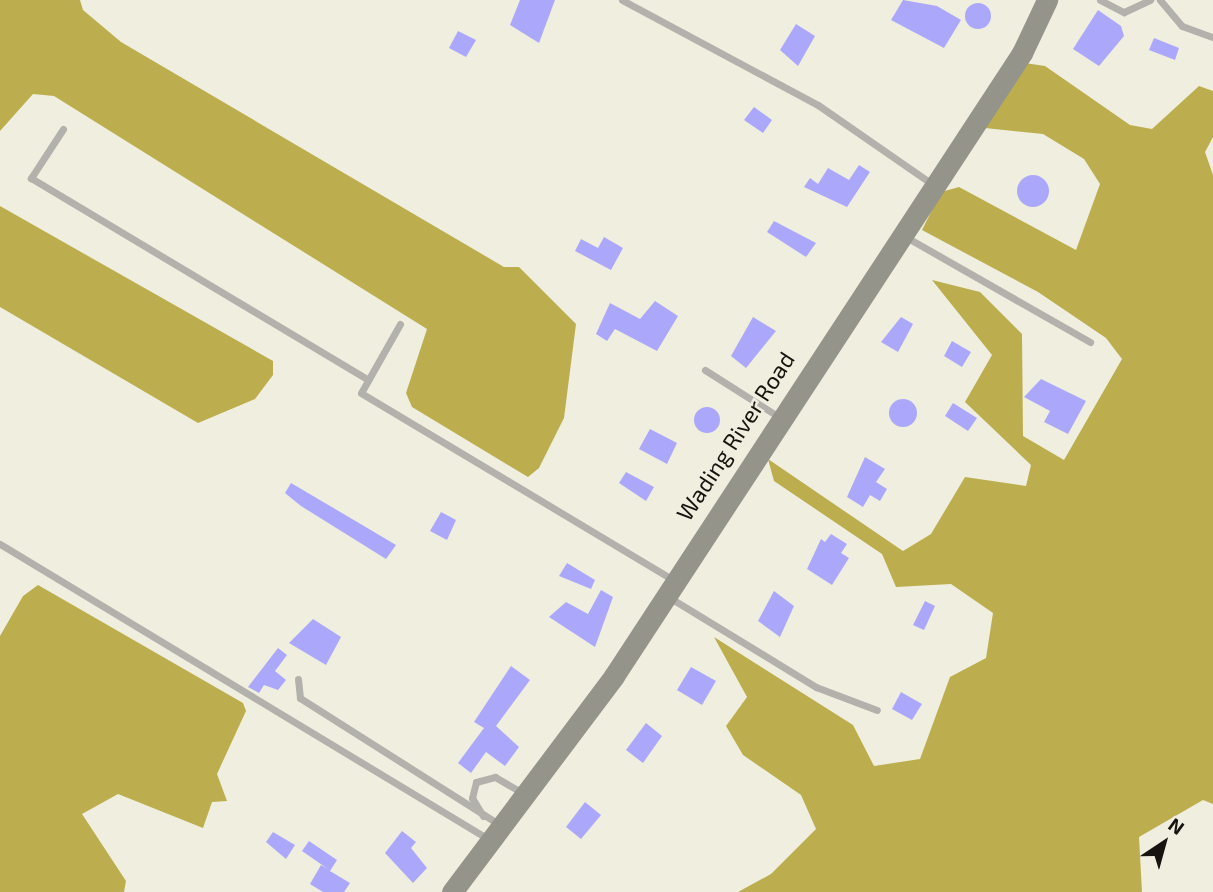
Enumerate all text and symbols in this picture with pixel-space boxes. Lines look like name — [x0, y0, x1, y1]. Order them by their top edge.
street label: Wading River Road — [670, 346, 800, 526]
north arrow — [1129, 808, 1199, 878]
text: N — [1164, 812, 1189, 839]

